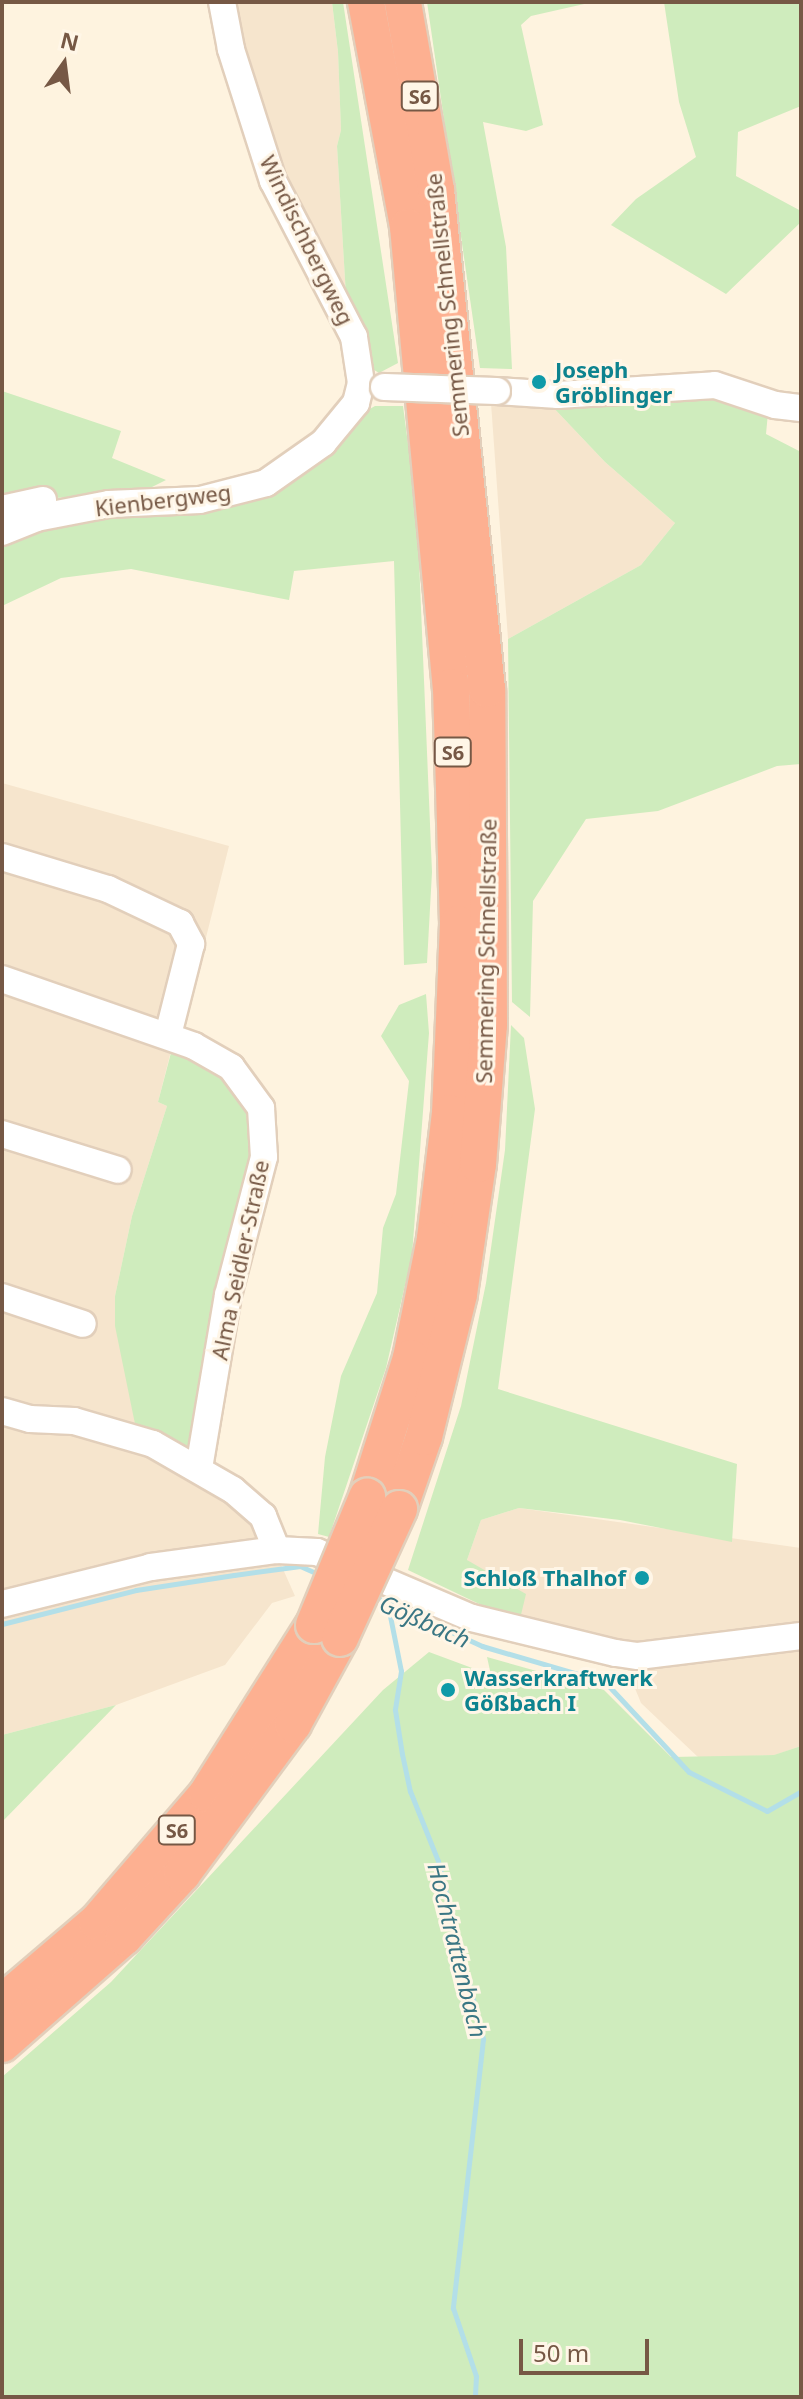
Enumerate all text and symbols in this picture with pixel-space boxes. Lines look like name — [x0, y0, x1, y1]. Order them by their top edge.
north arrow — [24, 24, 104, 104]
text: N — [57, 24, 82, 57]
road number: S6 — [400, 80, 440, 112]
street label: Windischbergweg — [255, 151, 359, 329]
street label: Semmering Schnellstraße — [420, 172, 474, 438]
place label: Joseph Gröblinger — [555, 356, 672, 408]
marker: Joseph Gröblinger — [530, 373, 548, 391]
street label: Kienbergweg — [93, 479, 233, 521]
road number: S6 — [433, 736, 473, 768]
street label: Semmering Schnellstraße — [470, 818, 502, 1084]
street label: Alma Seidler-Straße — [206, 1158, 274, 1362]
place label: Schloß Thalhof — [463, 1565, 626, 1591]
marker: Schloß Thalhof — [633, 1569, 651, 1587]
water label: Gößbach — [375, 1588, 475, 1654]
place label: Wasserkraftwerk Gößbach I — [464, 1664, 653, 1716]
marker: Wasserkraftwerk Gößbach I — [439, 1681, 457, 1699]
road number: S6 — [157, 1814, 197, 1846]
water label: Hochtrattenbach — [422, 1859, 494, 2041]
scale bar — [523, 2323, 653, 2373]
text: 50 m — [533, 2336, 589, 2369]

